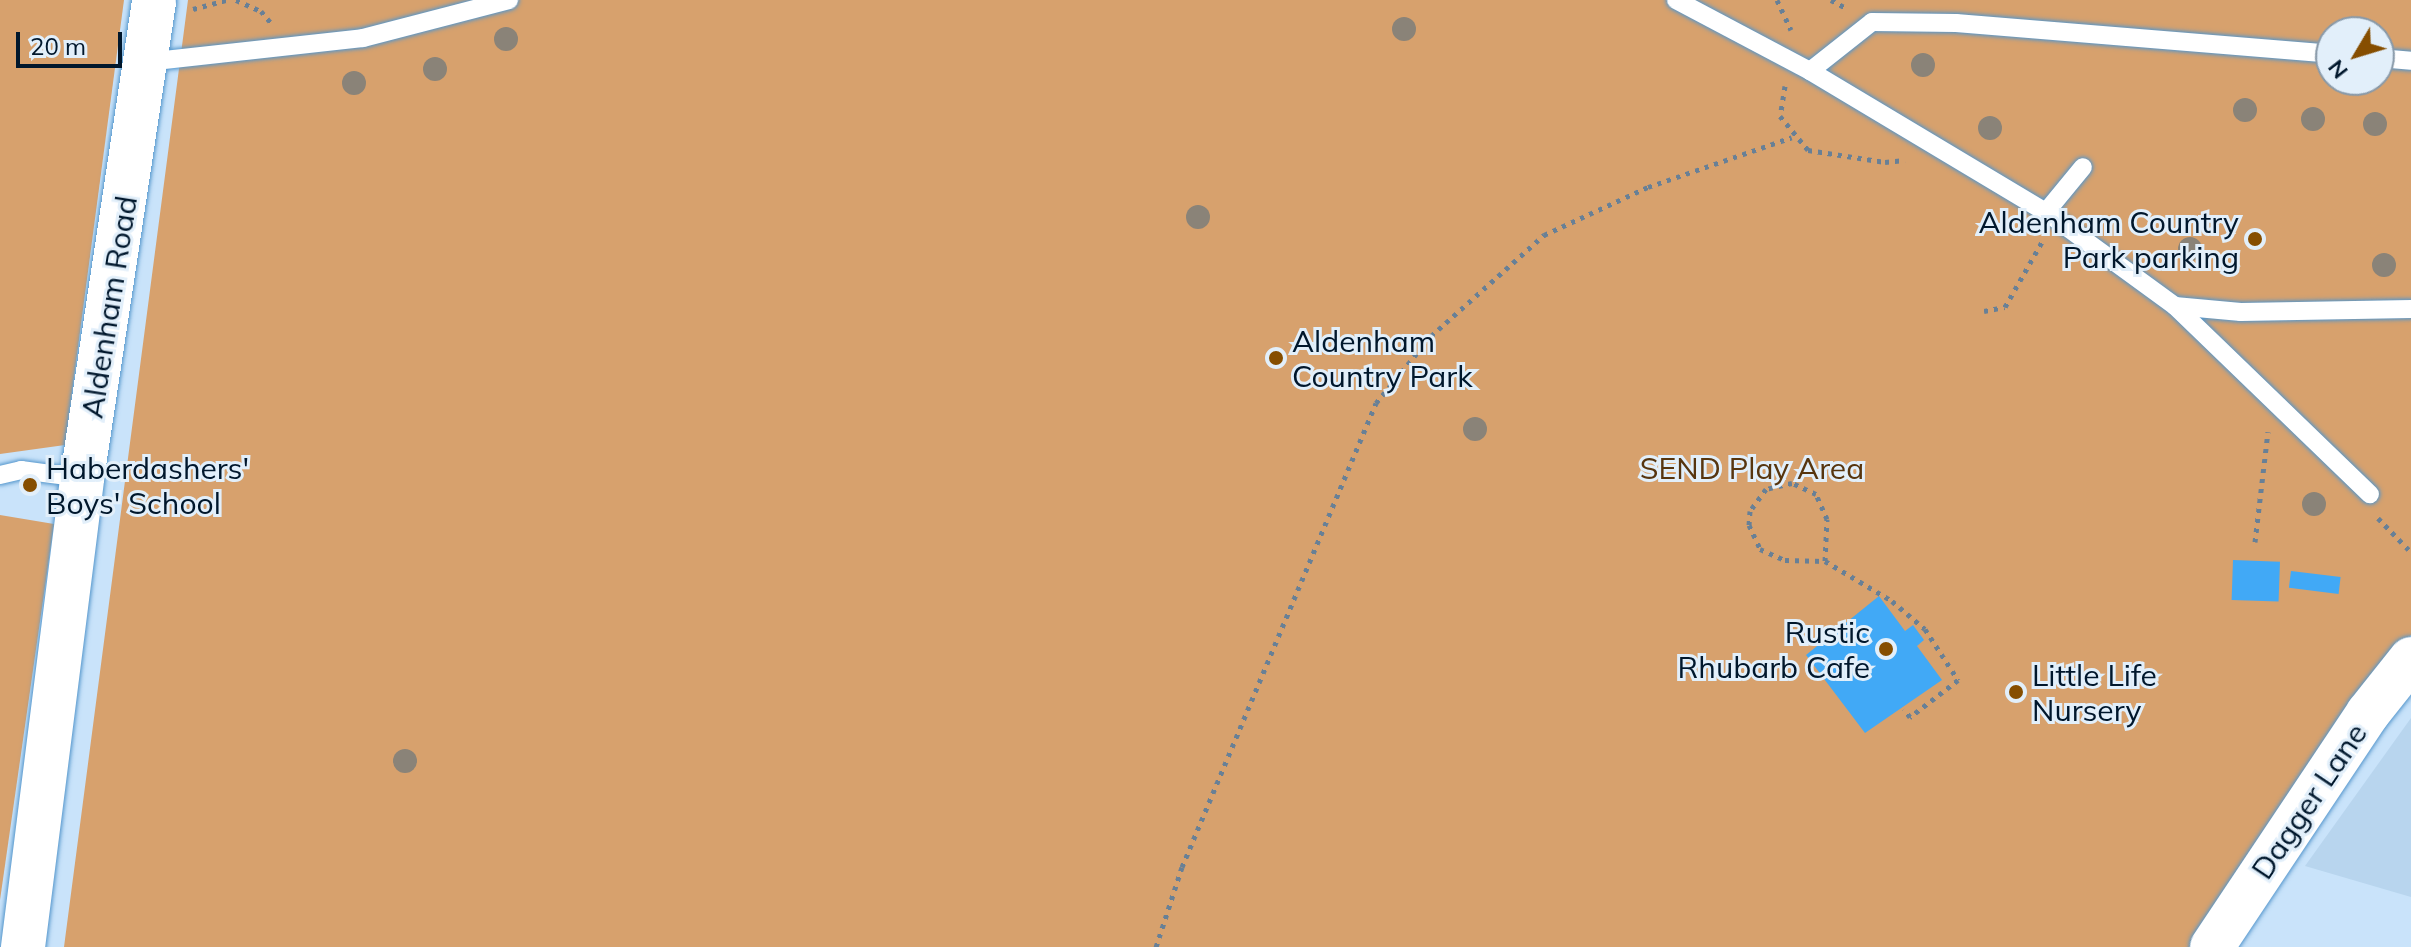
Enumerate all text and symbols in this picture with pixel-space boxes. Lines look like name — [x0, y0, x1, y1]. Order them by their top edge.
scale bar — [20, 16, 126, 66]
north arrow — [2315, 16, 2395, 96]
text: 20 m — [30, 31, 86, 61]
text: N — [2322, 54, 2354, 85]
street label: Aldenham Road — [74, 193, 144, 421]
place label: Aldenham Country Park parking — [1978, 204, 2239, 274]
marker: Aldenham Country Park parking — [2246, 230, 2264, 248]
place label: Aldenham Country Park — [1292, 323, 1473, 394]
marker: Aldenham Country Park — [1267, 349, 1285, 367]
place label: Haberdashers' Boys' School — [46, 450, 249, 520]
park label: SEND Play Area — [1640, 450, 1864, 486]
marker: Haberdashers' Boys' School — [21, 476, 39, 494]
place label: Rustic Rhubarb Cafe — [1678, 614, 1870, 684]
marker: Rustic Rhubarb Cafe — [1877, 640, 1895, 658]
place label: Little Life Nursery — [2032, 657, 2157, 728]
marker: Little Life Nursery — [2007, 683, 2025, 701]
street label: Dagger Lane — [2244, 716, 2374, 886]

